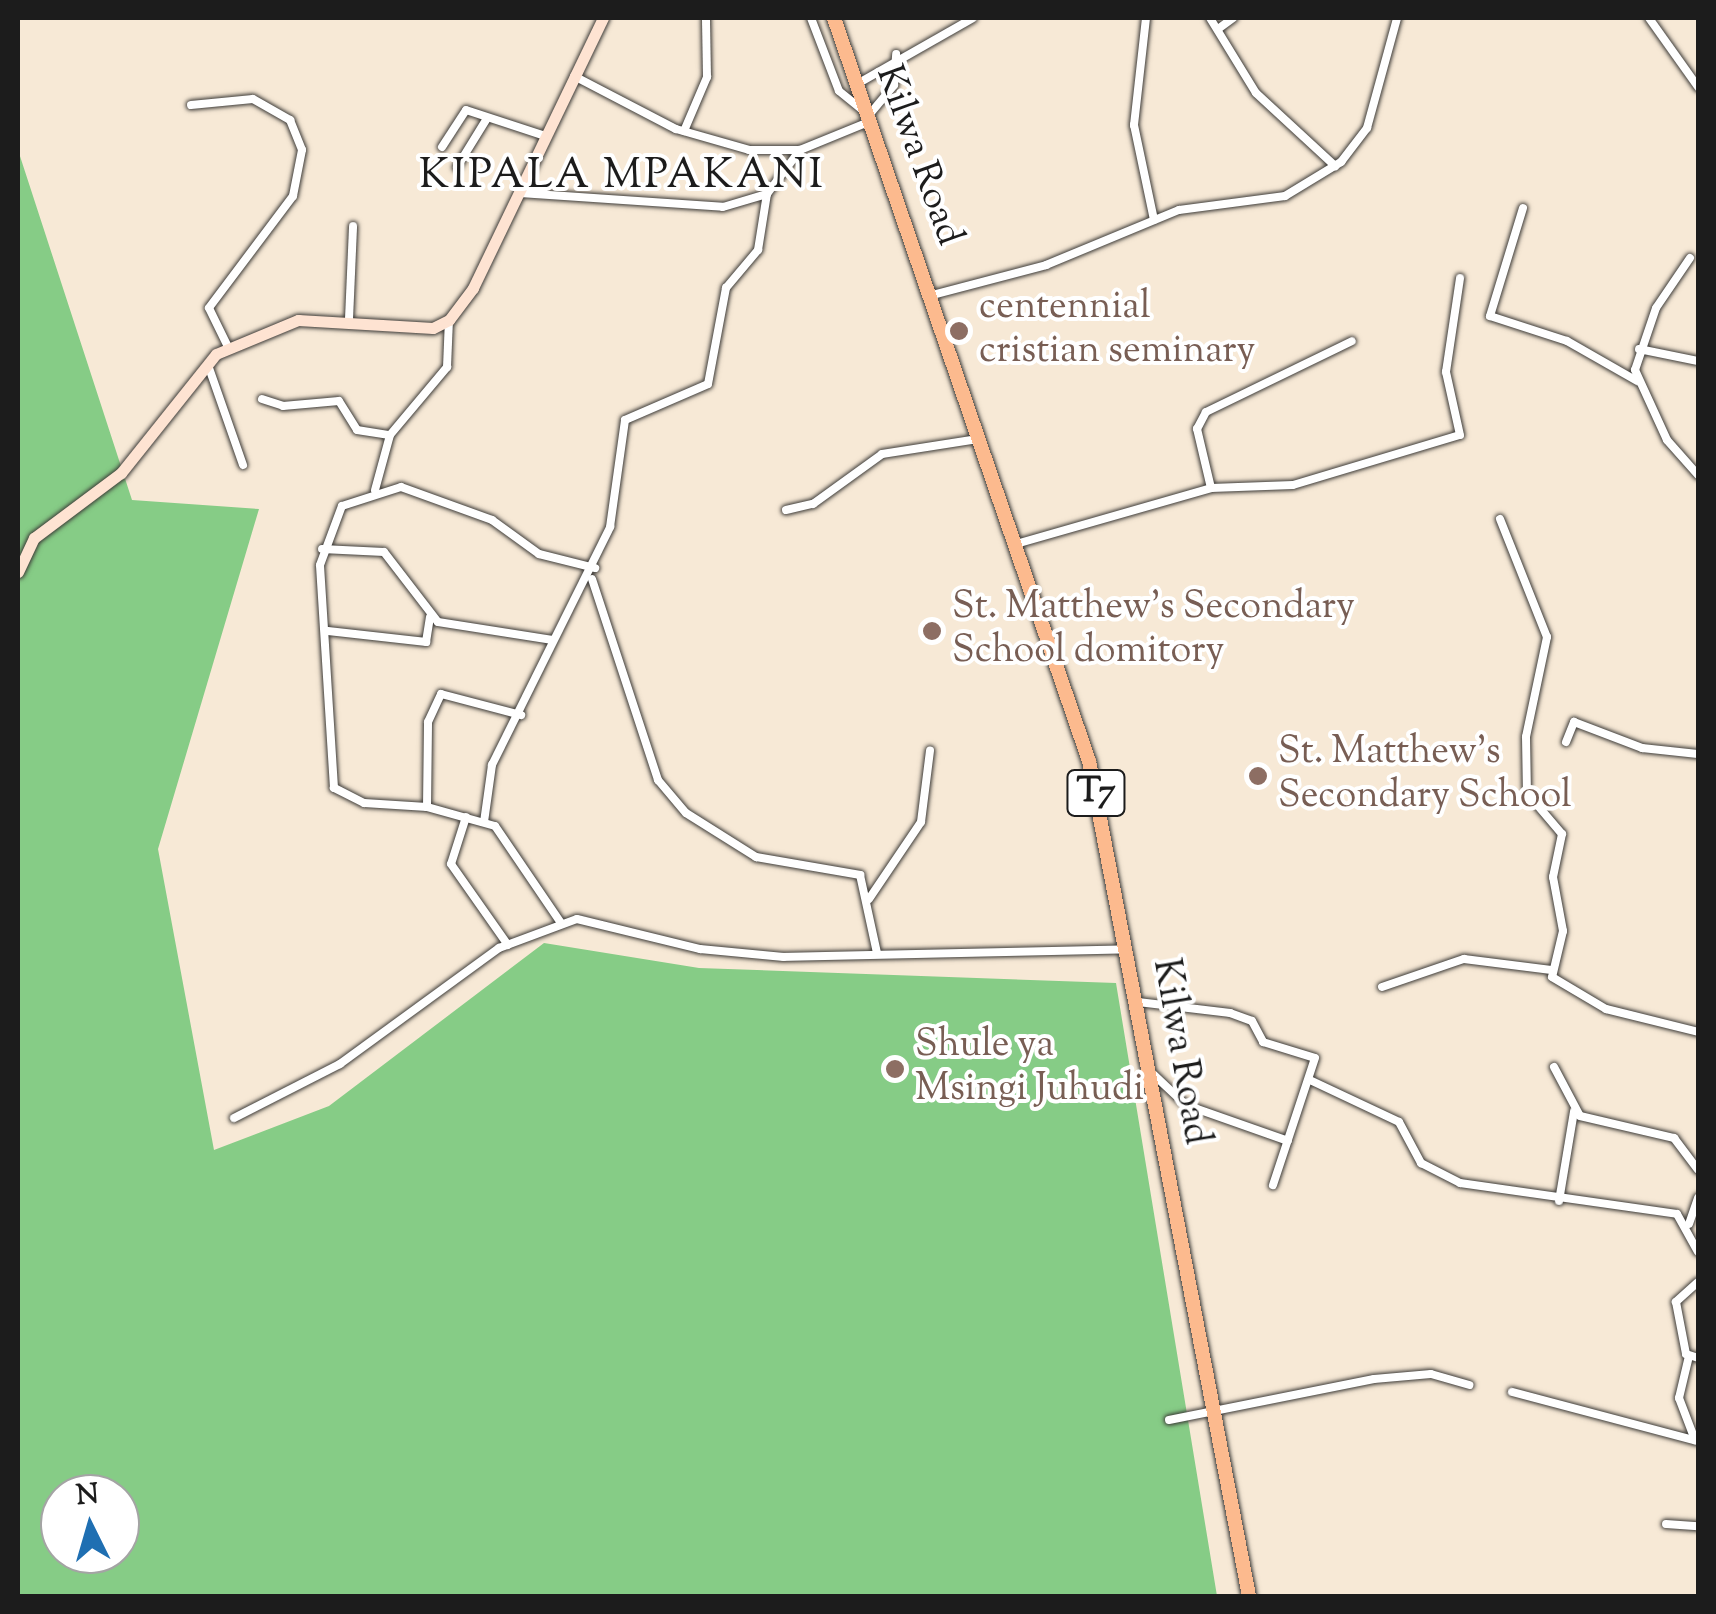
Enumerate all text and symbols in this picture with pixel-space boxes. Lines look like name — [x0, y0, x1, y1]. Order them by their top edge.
street label: Kilwa Road — [863, 60, 971, 252]
district label: KIPALA MPAKANI — [419, 152, 825, 202]
place label: centennial cristian seminary — [979, 286, 1255, 376]
marker: centennial cristian seminary — [948, 320, 970, 342]
place label: St. Matthew's Secondary School domitory — [952, 586, 1355, 676]
marker: St. Matthew's Secondary School domitory — [921, 620, 943, 642]
place label: St. Matthew's Secondary School — [1278, 731, 1572, 821]
road number: T7 — [1066, 763, 1126, 823]
marker: St. Matthew's Secondary School — [1247, 765, 1269, 787]
street label: Kilwa Road — [1140, 955, 1218, 1149]
place label: Shule ya Msingi Juhudi — [915, 1024, 1144, 1114]
marker: Shule ya Msingi Juhudi — [884, 1058, 906, 1080]
north arrow — [40, 1474, 140, 1574]
text: N — [75, 1475, 100, 1517]

